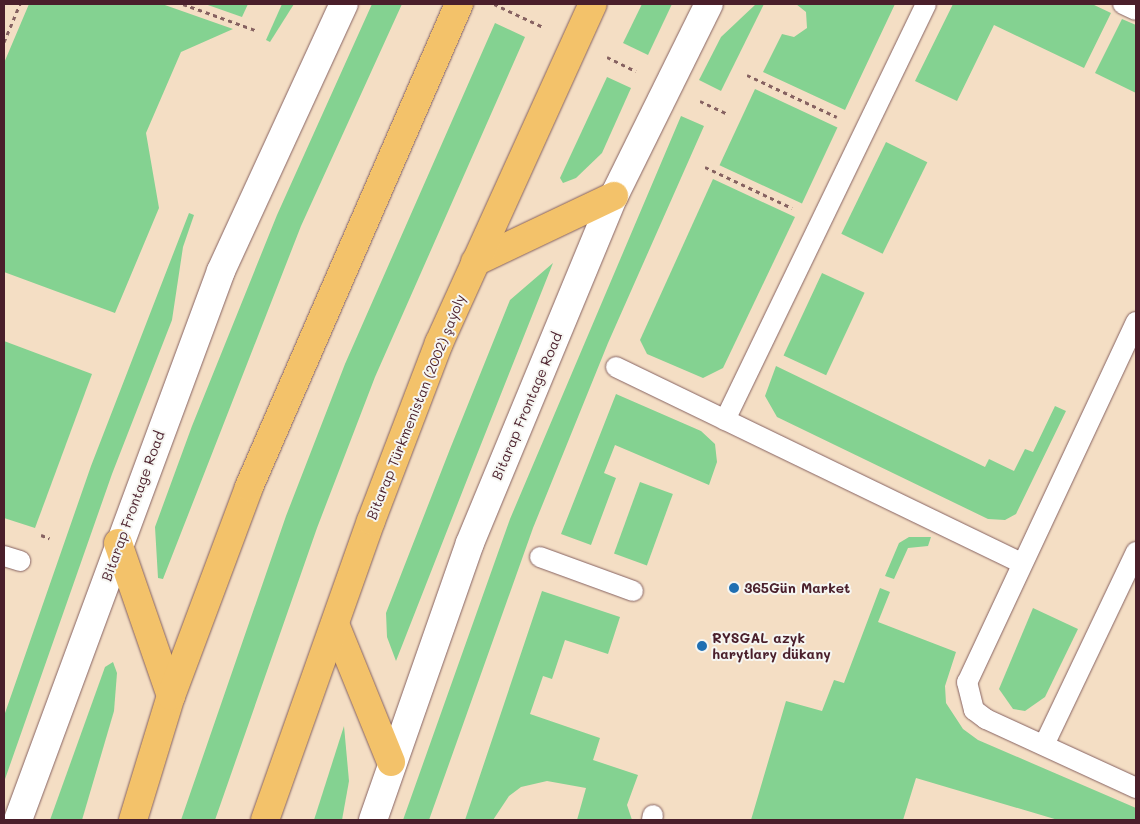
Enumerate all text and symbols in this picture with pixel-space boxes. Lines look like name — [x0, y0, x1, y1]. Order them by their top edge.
street label: Bitarap Türkmenistan (2002) şaýoly — [363, 292, 469, 522]
street label: Bitarap Frontage Road — [488, 330, 566, 482]
street label: Bitarap Frontage Road — [98, 429, 168, 583]
place label: 365Gün Market — [744, 580, 850, 596]
marker: 365Gün Market — [728, 582, 740, 594]
place label: RYSGAL azyk harytlary dükany — [712, 630, 831, 662]
marker: RYSGAL azyk harytlary dükany — [696, 640, 708, 652]

